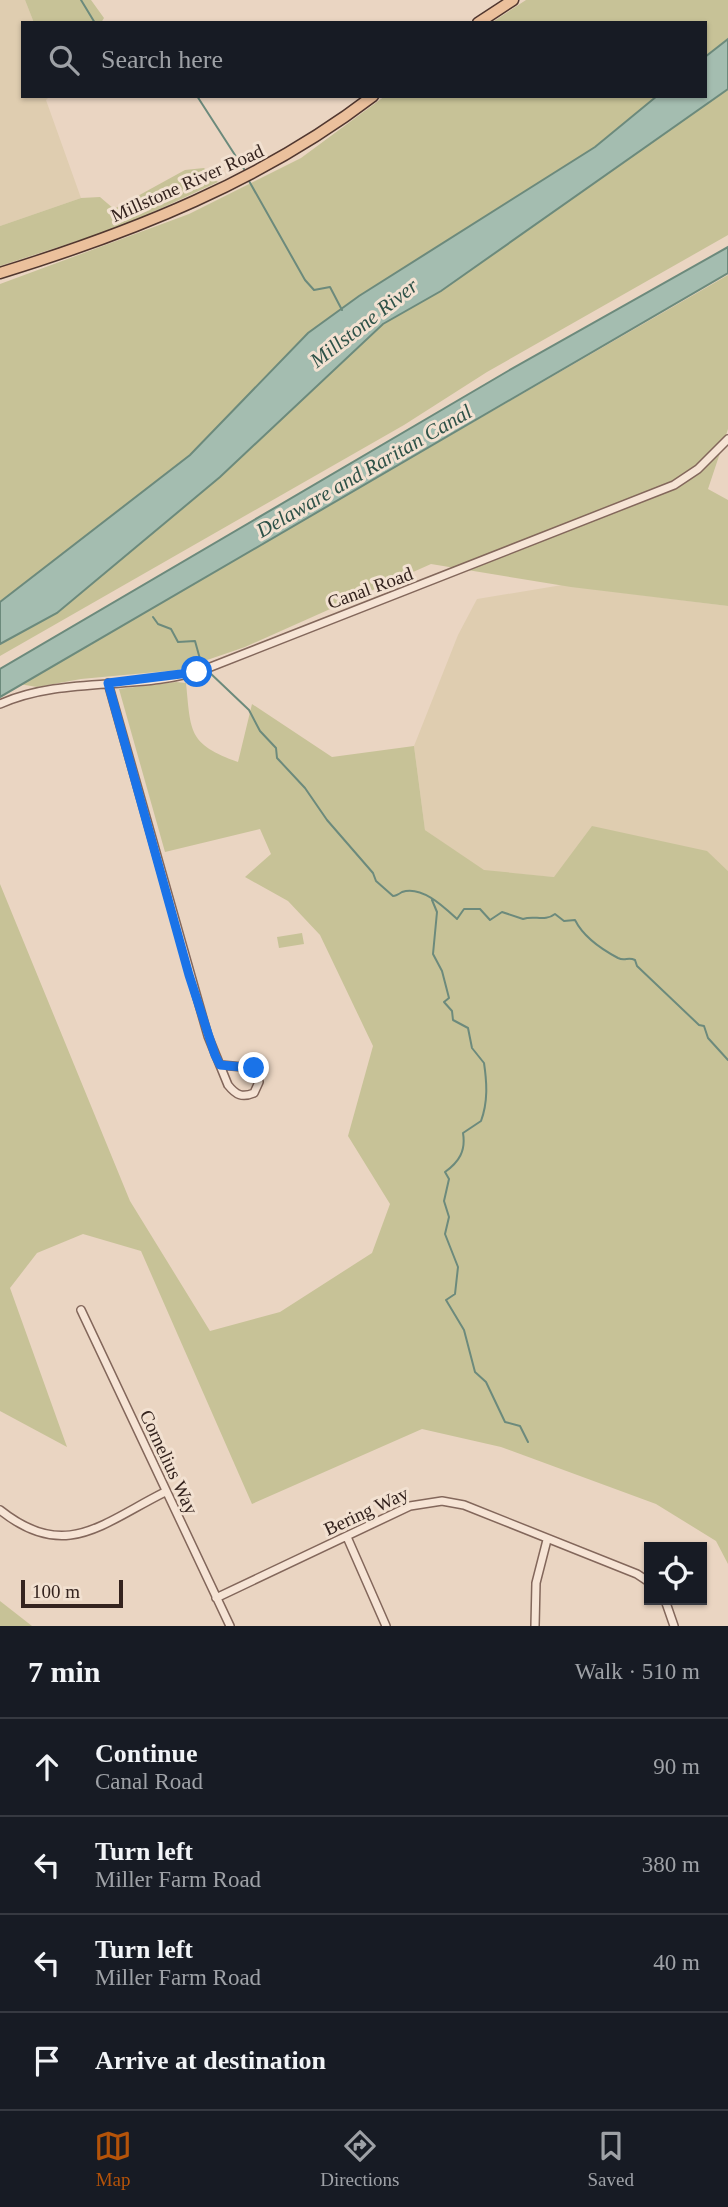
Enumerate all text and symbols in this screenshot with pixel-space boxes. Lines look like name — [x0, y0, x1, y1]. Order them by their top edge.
search box — [21, 21, 707, 98]
icon: search — [45, 41, 83, 79]
text: Search here — [101, 45, 223, 74]
street label: Millstone River Road — [108, 140, 267, 226]
water label: Millstone River — [305, 273, 423, 373]
water label: Delaware and Raritan Canal — [251, 399, 476, 543]
street label: Canal Road — [325, 563, 416, 613]
route start — [181, 656, 212, 687]
route end — [238, 1052, 269, 1083]
street label: Cornelius Way — [136, 1407, 203, 1518]
street label: Bering Way — [321, 1482, 412, 1540]
map controls — [644, 1542, 707, 1605]
button: locate — [644, 1542, 707, 1605]
scale bar — [21, 1577, 122, 1609]
text: 100 m — [32, 1581, 80, 1602]
text: 7 min — [28, 1655, 101, 1688]
text: Walk · 510 m — [575, 1659, 700, 1684]
text: Continue — [95, 1739, 198, 1768]
icon: ahead — [28, 1748, 66, 1786]
text: 90 m — [653, 1754, 700, 1779]
text: Canal Road — [95, 1769, 203, 1794]
text: Turn left — [95, 1837, 193, 1866]
icon: left — [28, 1846, 66, 1884]
text: 380 m — [642, 1852, 700, 1877]
text: Miller Farm Road — [95, 1867, 261, 1892]
text: Turn left — [95, 1935, 193, 1964]
icon: left — [28, 1944, 66, 1982]
text: 40 m — [653, 1950, 700, 1975]
text: Miller Farm Road — [95, 1965, 261, 1990]
icon: arrive — [28, 2042, 66, 2080]
text: Arrive at destination — [95, 2046, 326, 2075]
tab: Map — [94, 2127, 132, 2191]
tab: Directions — [320, 2127, 399, 2191]
tab: Saved — [587, 2127, 634, 2191]

